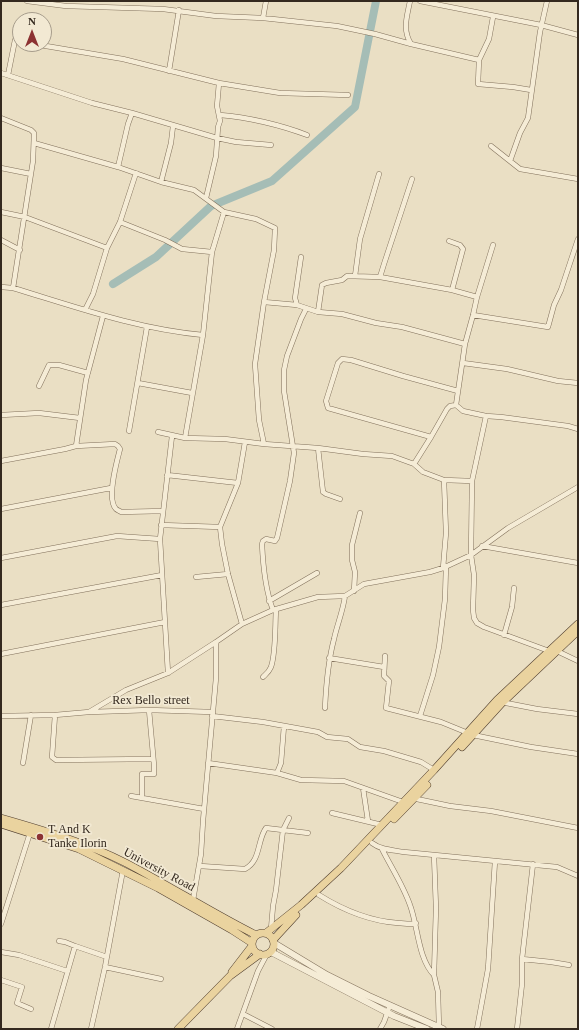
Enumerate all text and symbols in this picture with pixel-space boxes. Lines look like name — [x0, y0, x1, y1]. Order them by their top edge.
north arrow — [12, 12, 52, 52]
text: N — [28, 15, 36, 27]
street label: Rex Bello street — [112, 694, 190, 708]
place label: T And K Tanke Ilorin — [48, 823, 107, 851]
marker: T And K Tanke Ilorin — [35, 832, 45, 842]
street label: University Road — [121, 845, 197, 895]

